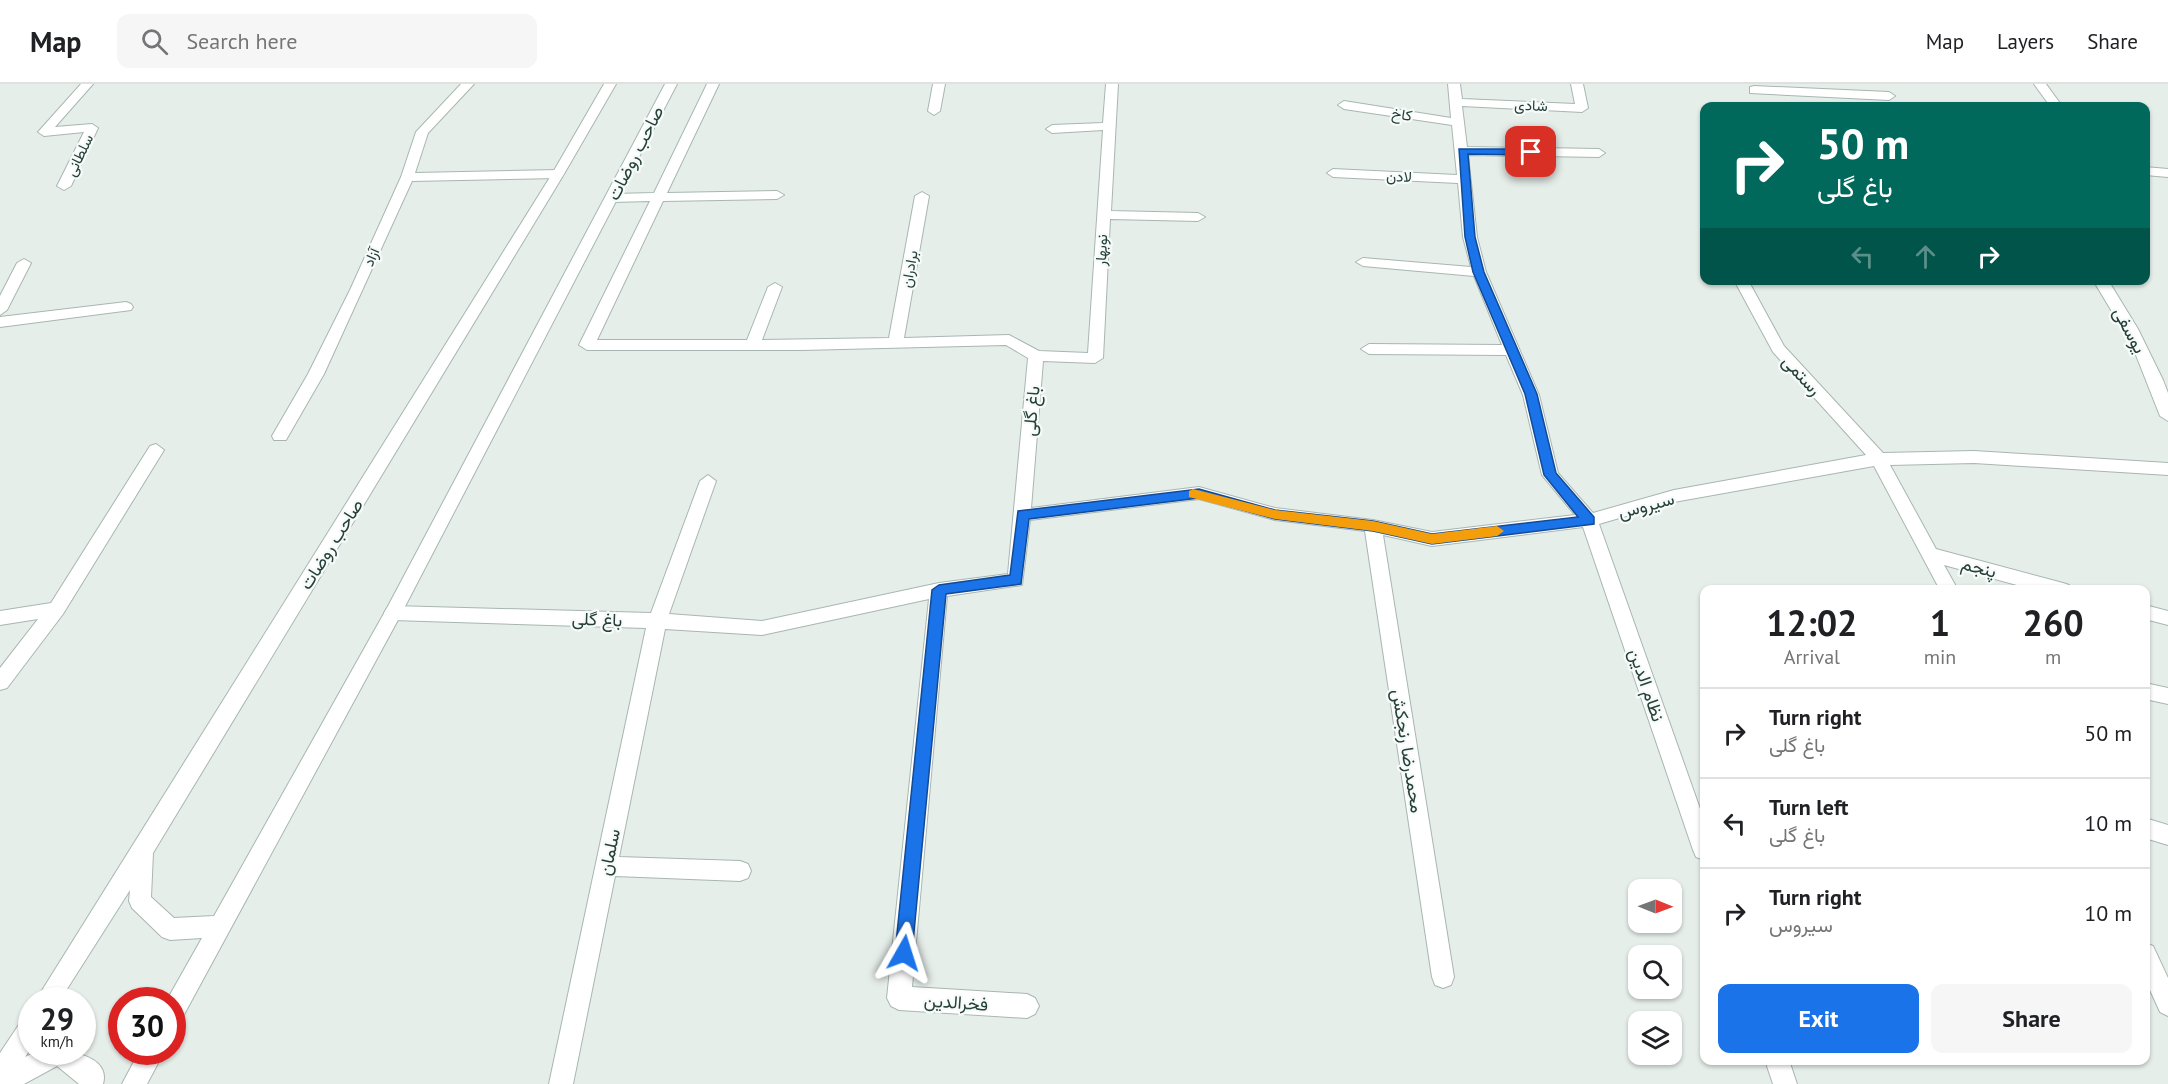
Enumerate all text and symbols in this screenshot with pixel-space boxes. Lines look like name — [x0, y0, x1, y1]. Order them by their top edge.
search box — [117, 14, 537, 68]
text: Map — [30, 23, 81, 60]
icon: search — [138, 25, 171, 58]
text: Search here — [186, 27, 297, 55]
text: Map — [1926, 28, 1964, 55]
text: Layers — [1997, 28, 2054, 55]
text: Share — [2087, 28, 2138, 55]
street label: شادی — [1514, 95, 1548, 116]
street label: صاحب روضات — [601, 102, 669, 204]
street label: کاخ — [1390, 103, 1414, 127]
text: 50 m — [1817, 116, 1909, 171]
pin — [1505, 126, 1556, 177]
icon: right — [1718, 126, 1796, 204]
street label: سلطانی — [61, 131, 98, 180]
icon: arrive — [1514, 135, 1547, 168]
street label: لادن — [1386, 166, 1412, 186]
text: باغ گلی — [1817, 170, 1893, 204]
street label: نوبهار — [1091, 234, 1111, 267]
icon: left — [1846, 240, 1879, 273]
icon: ahead — [1909, 240, 1942, 273]
icon: right — [1972, 240, 2005, 273]
street label: آزاد — [359, 243, 384, 269]
street label: برادران — [896, 249, 922, 289]
street label: یوسفی — [2108, 303, 2152, 357]
street label: رستمی — [1777, 350, 1827, 400]
street label: باغ گلی — [1017, 385, 1046, 437]
street label: سیروس — [1615, 486, 1677, 524]
street label: صاحب روضات — [294, 494, 368, 594]
street label: پنجم — [1959, 551, 1999, 584]
text: 12:02 — [1766, 599, 1858, 646]
text: 1 — [1930, 599, 1950, 646]
text: 260 — [2023, 599, 2084, 646]
street label: باغ گلی — [571, 607, 623, 632]
text: Arrival — [1784, 644, 1840, 670]
text: min — [1924, 644, 1956, 670]
text: m — [2045, 644, 2061, 670]
street label: نظام الدین — [1623, 645, 1670, 725]
street label: محمدرضا رنجکش — [1387, 688, 1429, 814]
text: Turn right — [1769, 703, 1861, 731]
icon: right — [1718, 717, 1751, 750]
text: 50 m — [2084, 719, 2132, 747]
text: باغ گلی — [1769, 732, 1825, 758]
text: Turn left — [1769, 793, 1849, 821]
icon: left — [1718, 807, 1751, 840]
text: 10 m — [2084, 809, 2132, 837]
text: باغ گلی — [1769, 822, 1825, 848]
street label: سلمان — [593, 827, 625, 877]
north arrow — [1628, 879, 1682, 933]
map controls — [1628, 879, 1682, 1065]
text: Turn right — [1769, 883, 1861, 911]
icon: right — [1718, 897, 1751, 930]
text: 10 m — [2084, 899, 2132, 927]
text: سیروس — [1769, 912, 1833, 938]
position arrow — [872, 921, 936, 985]
button: search — [1628, 945, 1682, 999]
button: Exit — [1718, 984, 1919, 1053]
button: Share — [1931, 984, 2132, 1053]
speed limit sign: 30 — [108, 987, 186, 1065]
street label: فخرالدین — [923, 988, 989, 1016]
text: 29 — [40, 999, 74, 1038]
button: layers — [1628, 1011, 1682, 1065]
text: km/h — [41, 1032, 73, 1051]

